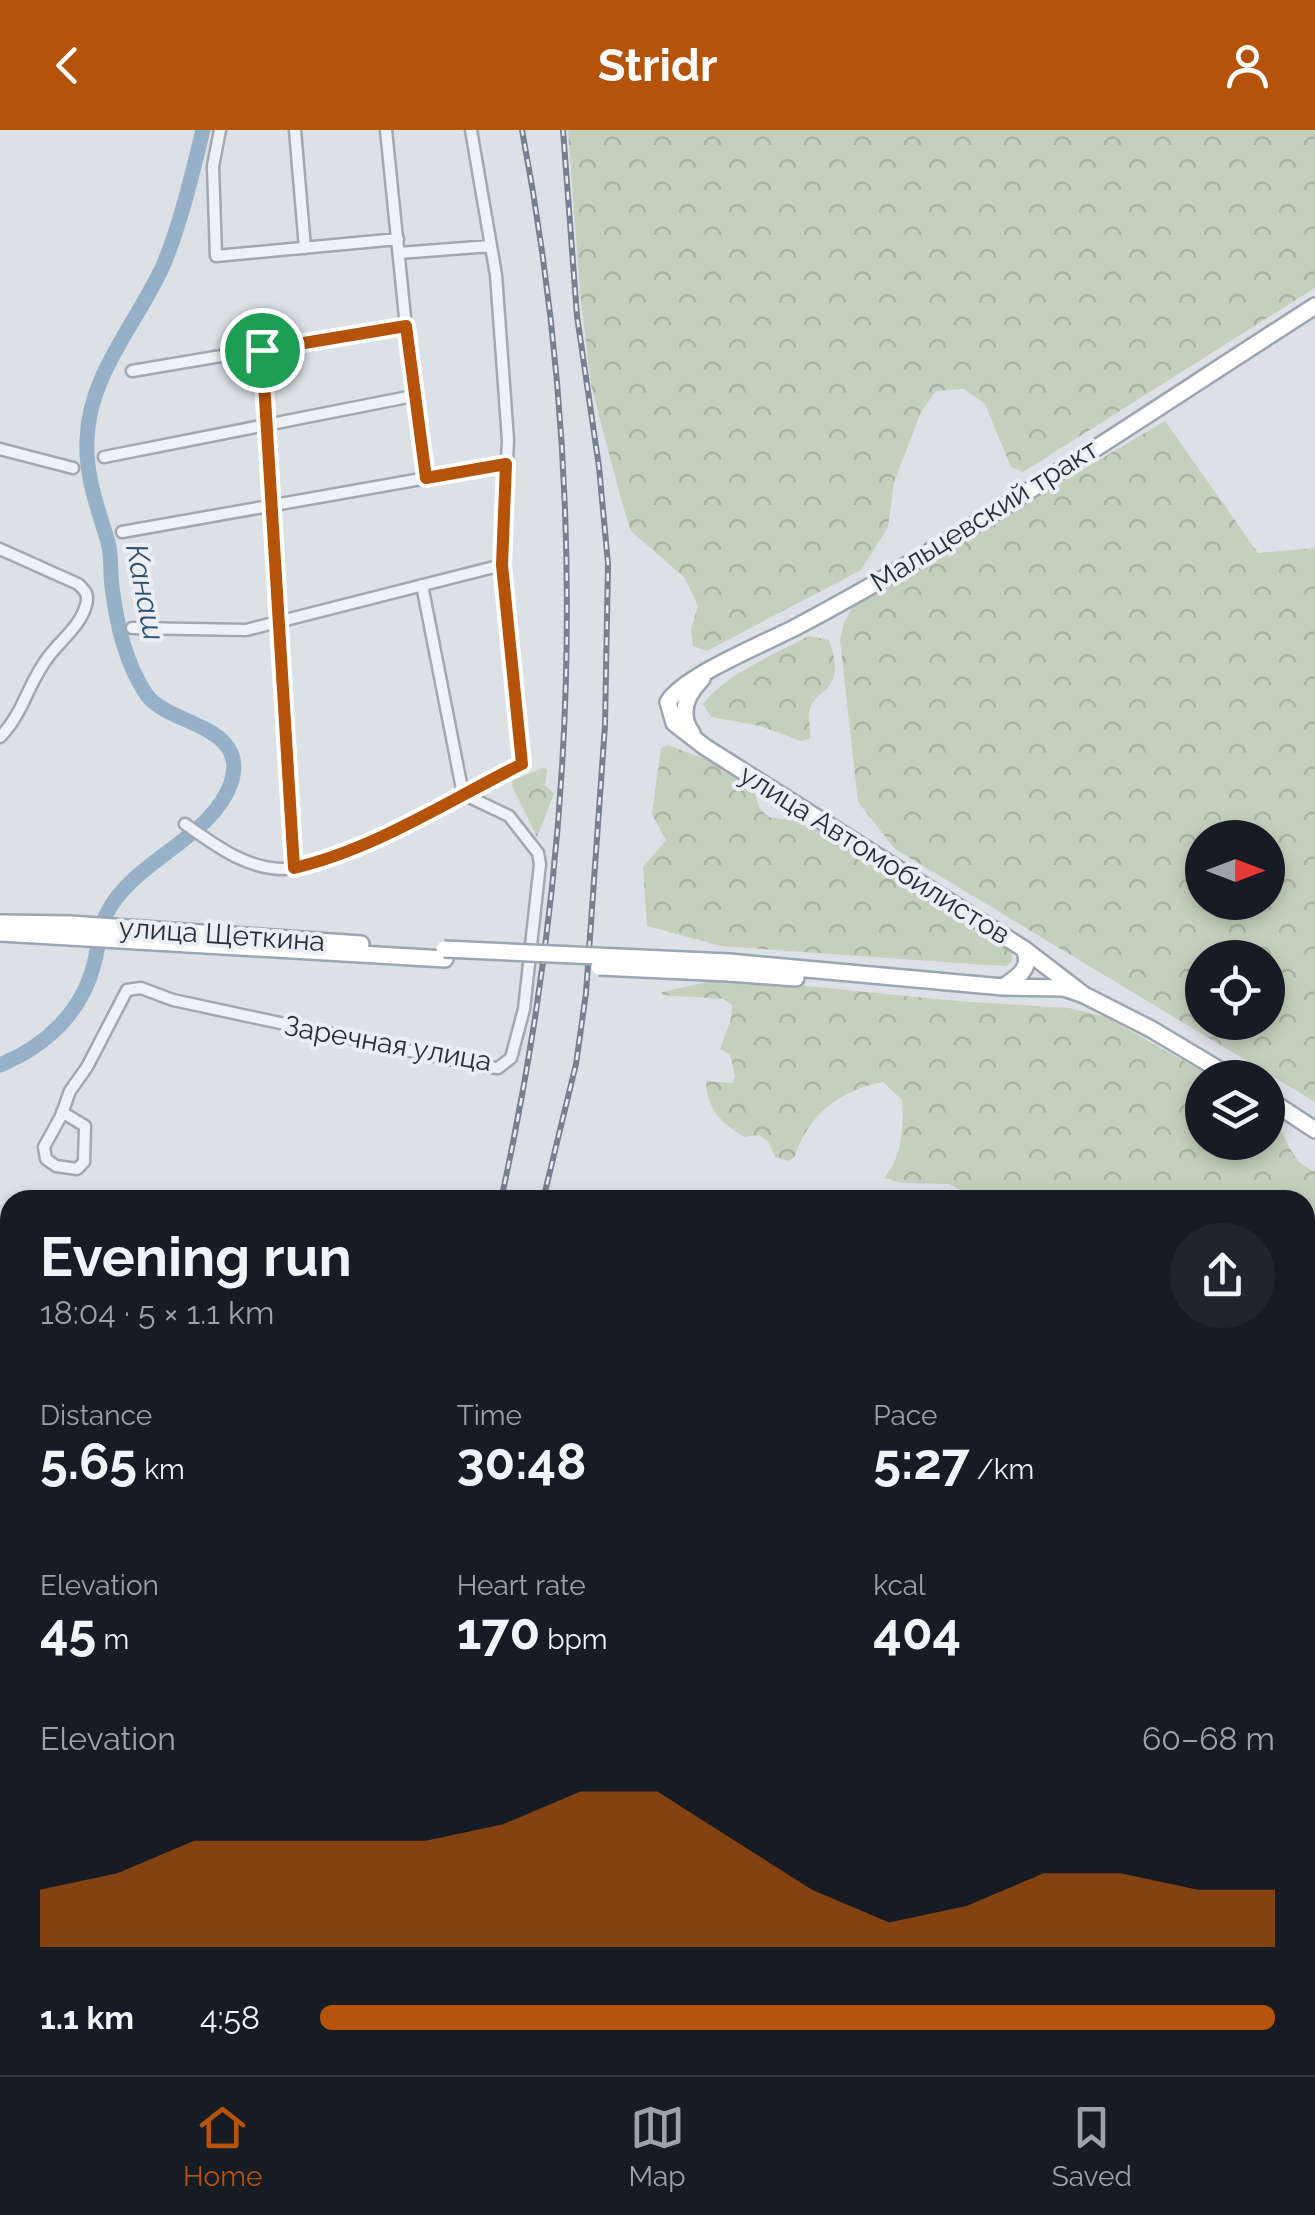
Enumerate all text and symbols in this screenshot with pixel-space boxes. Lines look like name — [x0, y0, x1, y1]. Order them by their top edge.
icon: back — [40, 38, 95, 93]
icon: person — [1220, 38, 1275, 93]
text: Stridr — [598, 39, 717, 92]
pin — [220, 308, 305, 393]
icon: arrive — [235, 323, 290, 378]
street label: Мальцевский тракт — [865, 432, 1104, 599]
water label: Канаш — [119, 541, 172, 644]
street label: улица Автомобилистов — [734, 758, 1016, 951]
north arrow — [1185, 820, 1285, 920]
map controls — [1185, 820, 1285, 1160]
street label: улица Щеткина — [118, 911, 326, 958]
button: locate — [1185, 940, 1285, 1040]
street label: Заречная улица — [281, 1009, 494, 1078]
button: layers — [1185, 1060, 1285, 1160]
button: share — [1170, 1223, 1275, 1328]
text: Evening run — [40, 1224, 352, 1289]
text: 18:04 · 5 × 1.1 km — [40, 1294, 274, 1331]
text: Distance — [40, 1399, 152, 1432]
text: Time — [457, 1399, 522, 1432]
text: Pace — [873, 1399, 938, 1432]
text: 5.65 — [40, 1432, 137, 1491]
text: 30:48 — [457, 1432, 586, 1491]
text: 5:27 — [873, 1432, 970, 1491]
text: km — [137, 1453, 185, 1486]
text: /km — [970, 1453, 1034, 1486]
text: Elevation — [40, 1569, 159, 1602]
text: Heart rate — [457, 1569, 586, 1602]
text: kcal — [873, 1569, 926, 1602]
text: 45 — [40, 1602, 96, 1661]
text: 170 — [457, 1602, 540, 1661]
text: 404 — [873, 1602, 961, 1661]
text: m — [96, 1623, 129, 1656]
text: bpm — [540, 1623, 608, 1656]
text: Elevation — [40, 1720, 176, 1757]
text: 60–68 m — [1142, 1720, 1275, 1757]
text: 1.1 km — [40, 1999, 134, 2036]
text: 4:58 — [200, 1999, 260, 2036]
tab: Home — [183, 2100, 262, 2193]
tab: Map — [629, 2100, 686, 2193]
tab: Saved — [1052, 2100, 1132, 2193]

